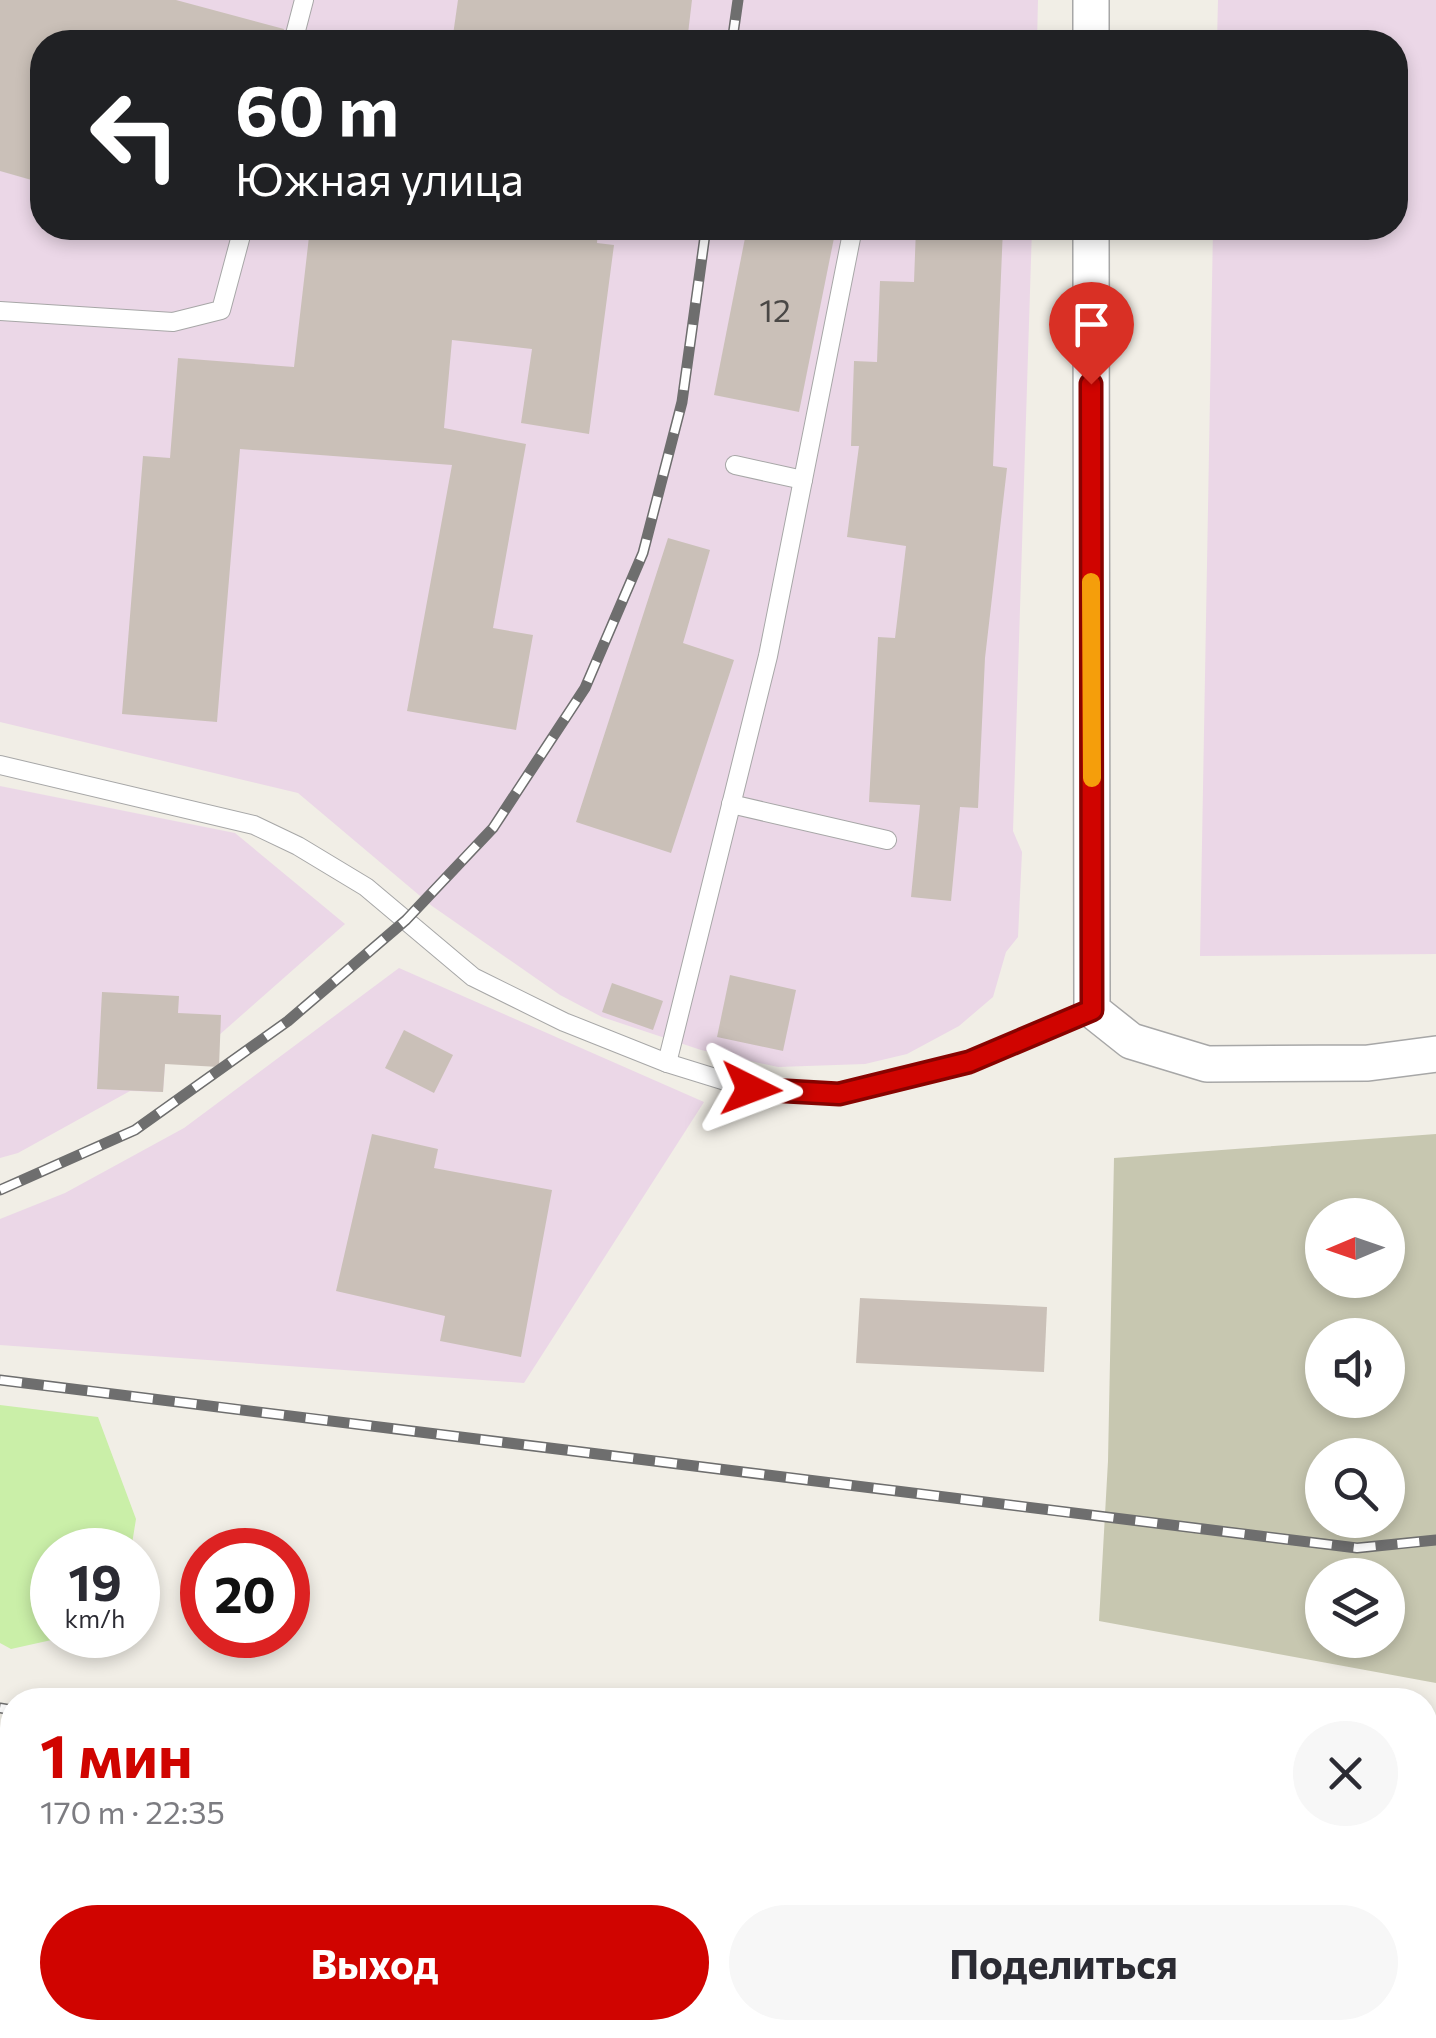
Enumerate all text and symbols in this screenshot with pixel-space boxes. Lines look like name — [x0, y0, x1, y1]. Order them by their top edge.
text: 60 m — [235, 65, 399, 150]
icon: left — [70, 70, 200, 200]
text: Южная улица — [235, 150, 524, 205]
pin — [1049, 282, 1134, 385]
house number: 12 — [759, 289, 791, 329]
icon: arrive — [1064, 297, 1119, 352]
position arrow — [699, 1037, 803, 1141]
north arrow — [1305, 1198, 1405, 1298]
map controls — [1305, 1198, 1405, 1658]
button: sound — [1305, 1318, 1405, 1418]
button: search — [1305, 1438, 1405, 1538]
speed limit sign: 20 — [180, 1528, 310, 1658]
text: 19 — [68, 1550, 122, 1611]
button: layers — [1305, 1558, 1405, 1658]
text: km/h — [65, 1603, 125, 1633]
text: 1 мин — [40, 1717, 193, 1790]
button: close — [1293, 1721, 1398, 1826]
text: 170 m · 22:35 — [40, 1791, 225, 1831]
button: Выход — [40, 1905, 709, 2020]
button: Поделиться — [729, 1905, 1398, 2020]

